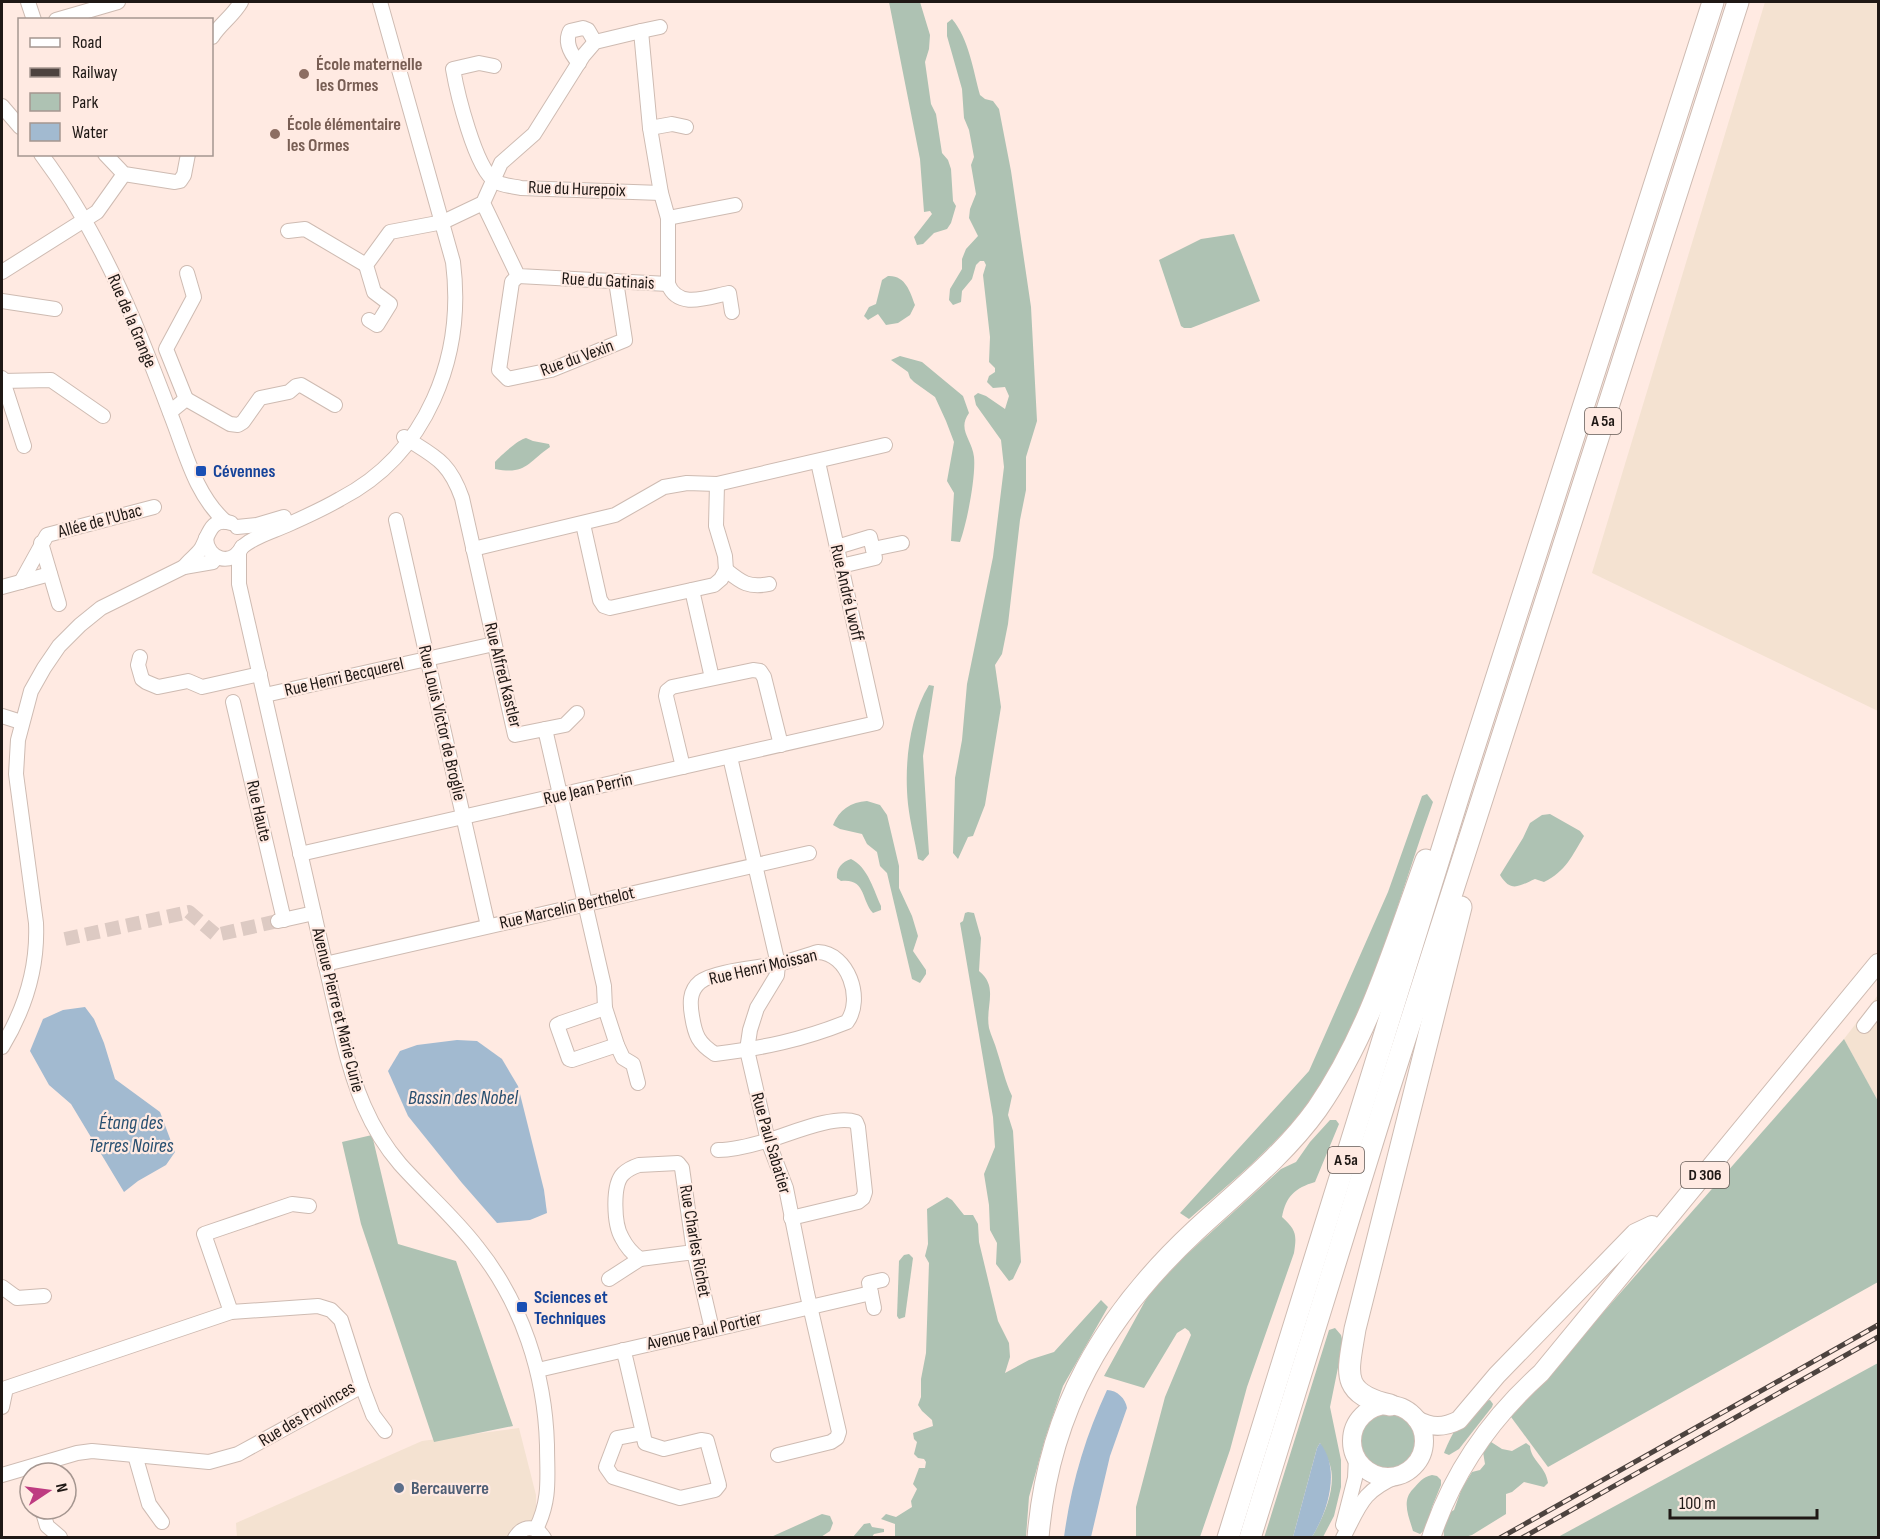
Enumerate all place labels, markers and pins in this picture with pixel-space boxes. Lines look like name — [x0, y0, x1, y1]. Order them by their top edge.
place label: École maternelle les Ormes — [316, 54, 422, 96]
marker: École maternelle les Ormes — [297, 67, 311, 81]
place label: École élémentaire les Ormes — [287, 114, 401, 156]
marker: École élémentaire les Ormes — [268, 127, 282, 141]
place label: Cévennes — [213, 461, 275, 482]
marker: Cévennes — [194, 464, 208, 478]
place label: Sciences et Techniques — [534, 1287, 608, 1329]
marker: Sciences et Techniques — [515, 1300, 529, 1314]
place label: Bercauverre — [411, 1478, 489, 1499]
marker: Bercauverre — [392, 1481, 406, 1495]

